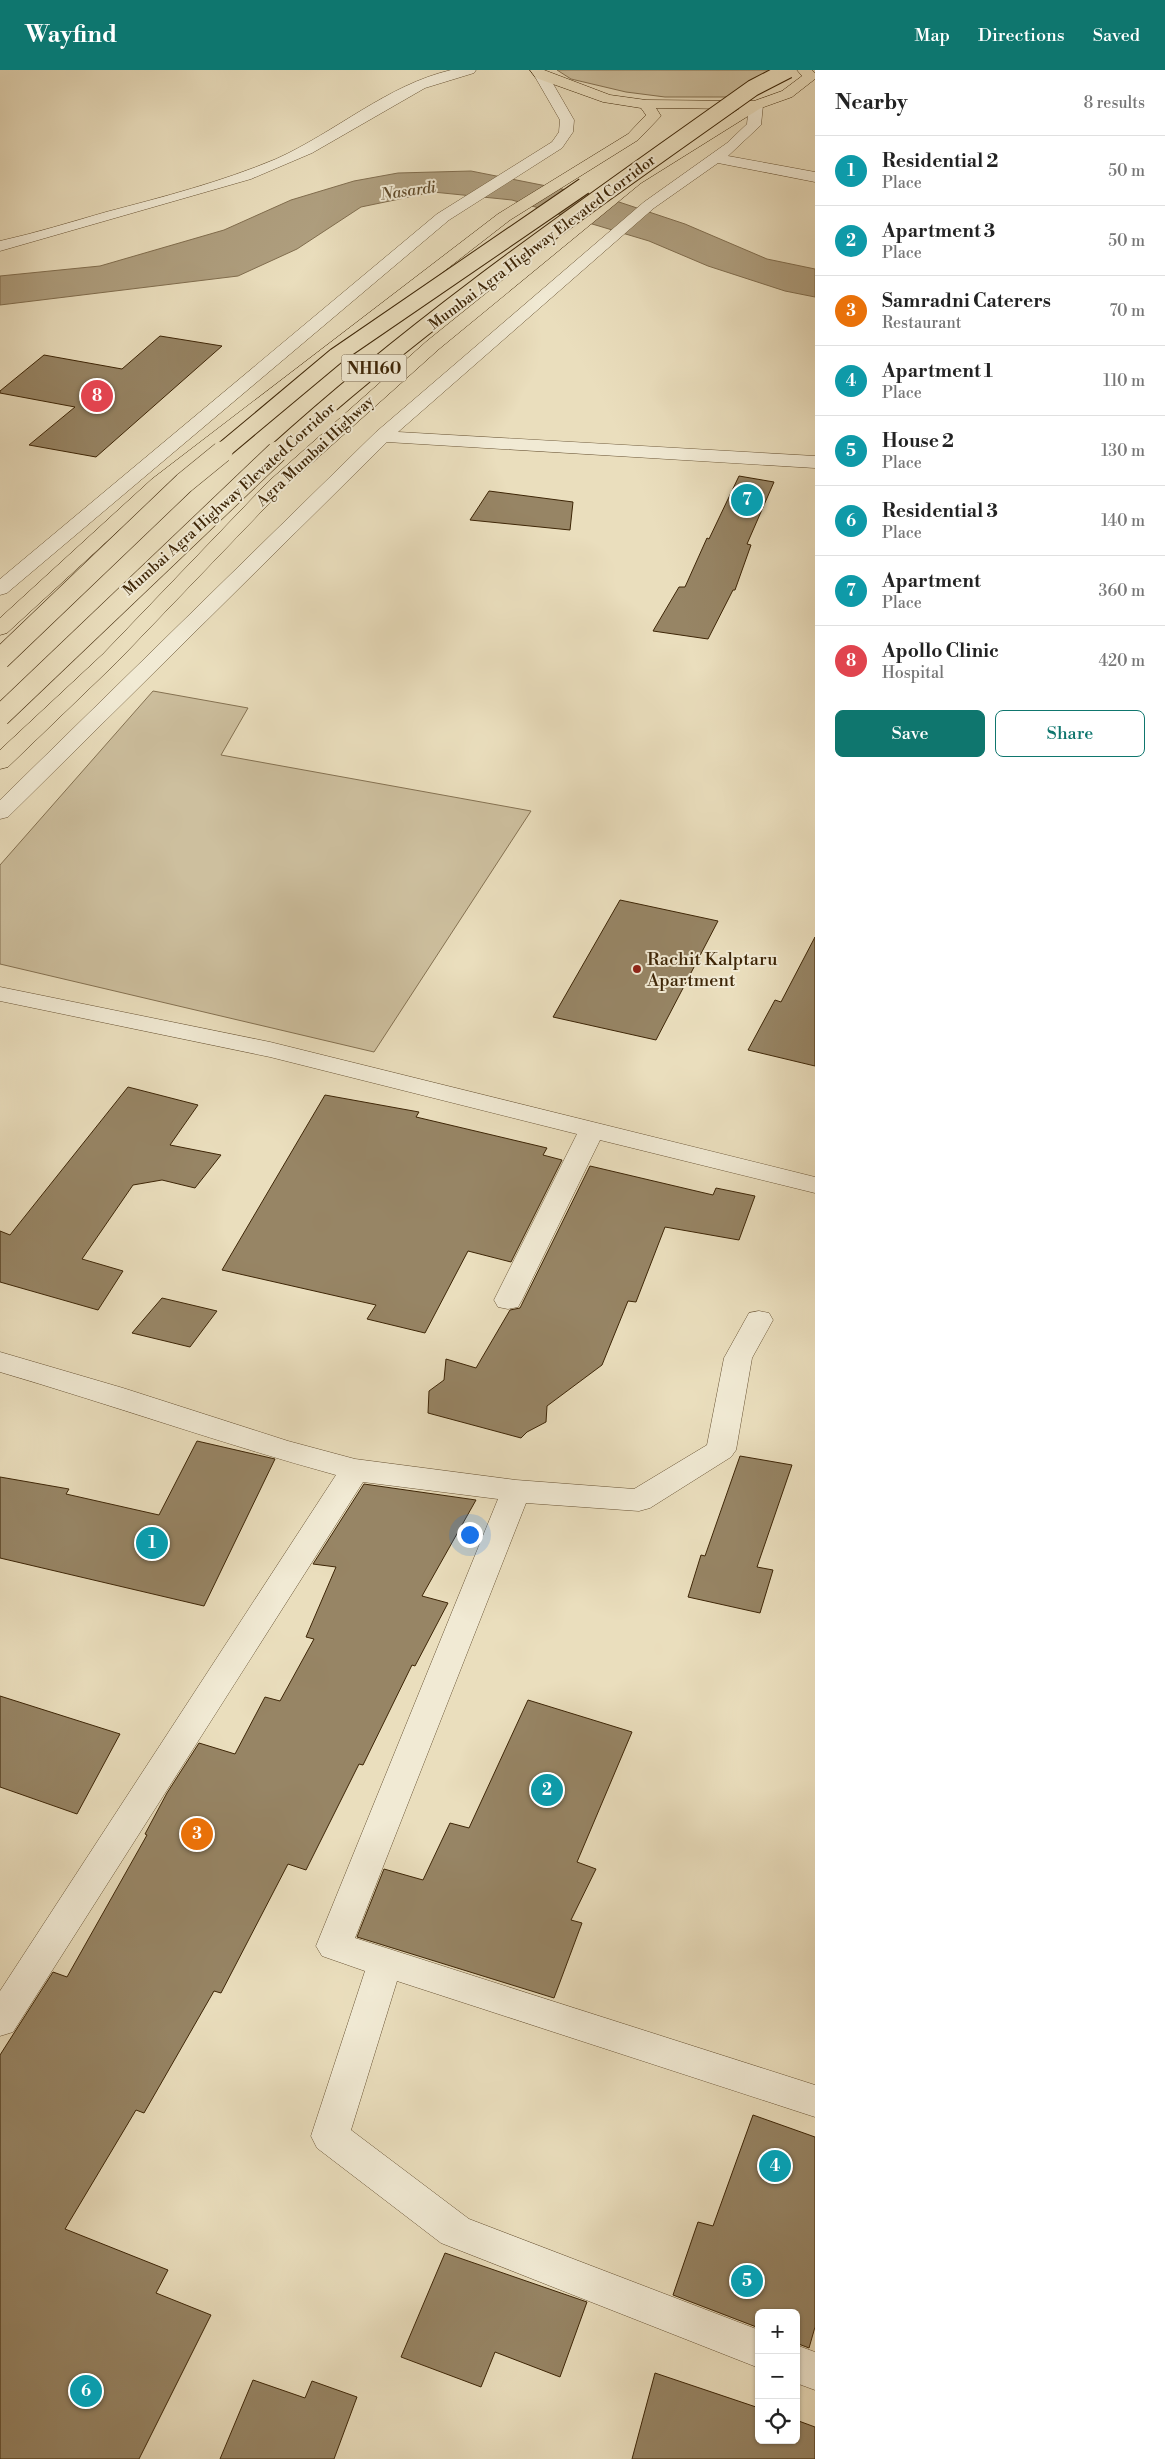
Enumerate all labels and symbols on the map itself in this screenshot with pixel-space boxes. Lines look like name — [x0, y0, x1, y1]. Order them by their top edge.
street label: Mumbai Agra Highway Elevated Corridor — [425, 150, 660, 334]
water label: Nasardi — [378, 177, 437, 205]
road number: NH160 — [342, 354, 406, 382]
pin: 8 — [81, 377, 113, 415]
street label: Agra Mumbai Highway — [252, 391, 379, 511]
street label: Mumbai Agra Highway Elevated Corridor — [119, 399, 340, 600]
pin: 7 — [731, 481, 763, 519]
place label: Rachit Kalptaru Apartment — [646, 948, 778, 992]
marker: Rachit Kalptaru Apartment — [631, 963, 643, 975]
your location — [457, 1522, 483, 1548]
pin: 1 — [136, 1524, 168, 1562]
pin: 2 — [531, 1771, 563, 1809]
pin: 3 — [181, 1815, 213, 1853]
pin: 4 — [759, 2147, 791, 2185]
pin: 5 — [731, 2262, 763, 2300]
pin: 6 — [70, 2372, 102, 2410]

